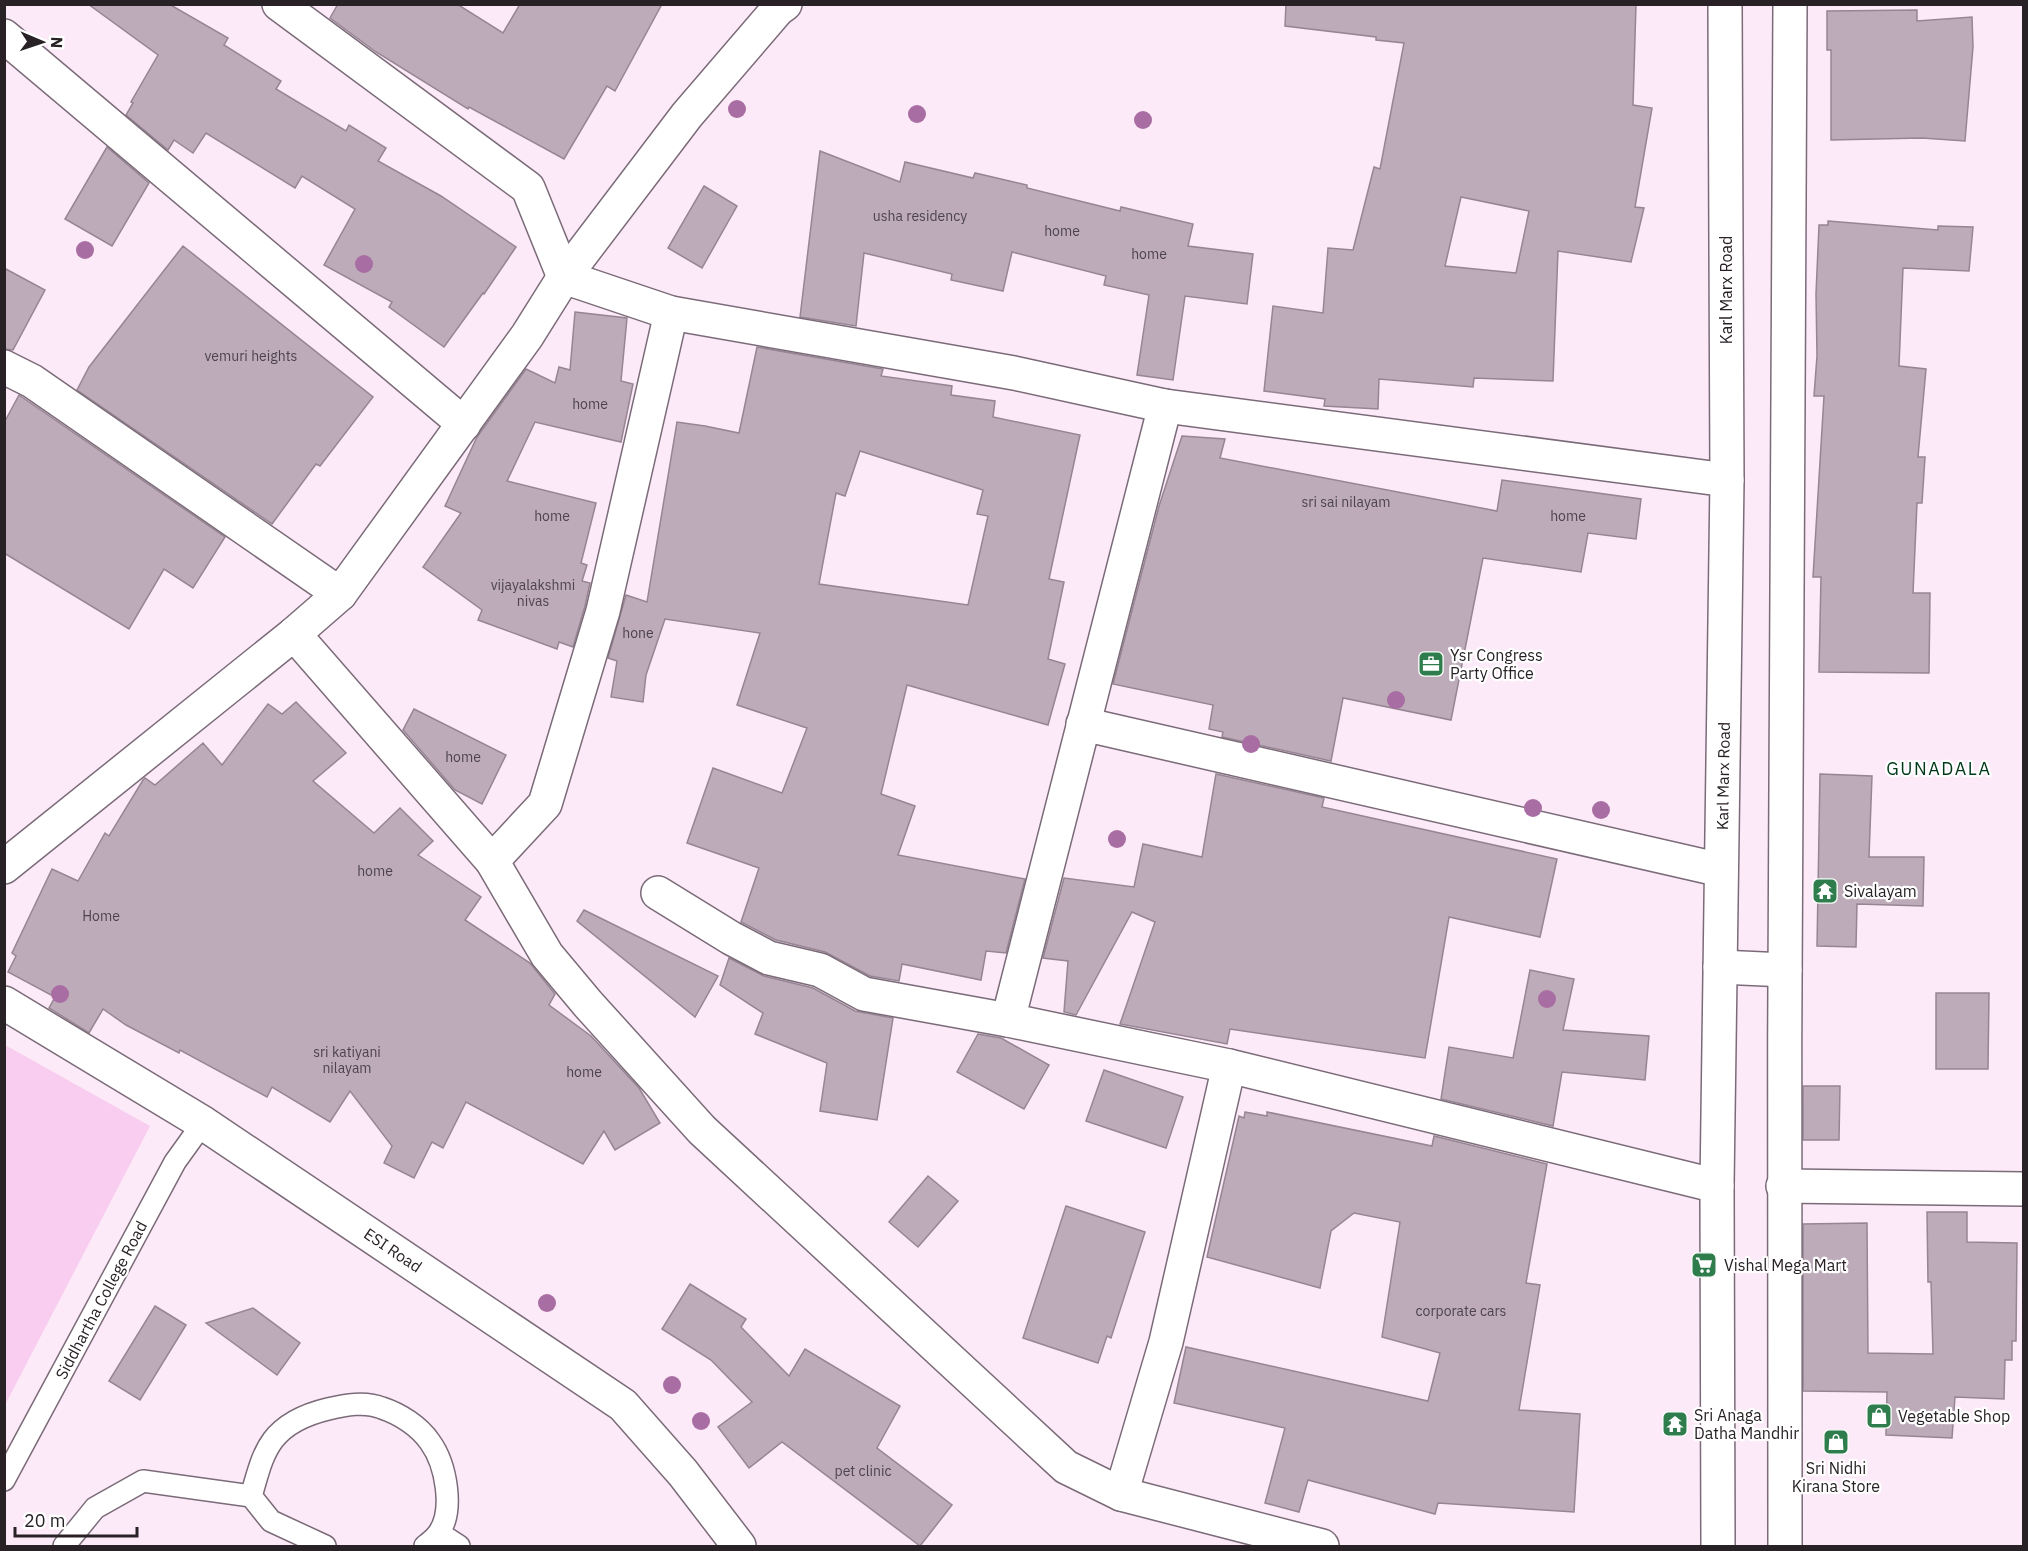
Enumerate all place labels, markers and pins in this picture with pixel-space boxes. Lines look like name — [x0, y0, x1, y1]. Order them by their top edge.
place label: Ysr Congress Party Office — [1450, 645, 1543, 683]
office icon: Ysr Congress Party Office — [1416, 649, 1446, 679]
temple icon: Sivalayam — [1810, 876, 1840, 906]
place label: Sivalayam — [1844, 881, 1917, 901]
supermarket icon: Vishal Mega Mart — [1689, 1250, 1719, 1280]
place label: Vishal Mega Mart — [1724, 1255, 1847, 1275]
shop icon: Vegetable Shop — [1864, 1401, 1894, 1431]
place label: Sri Anaga Datha Mandhir — [1694, 1405, 1799, 1443]
place label: Vegetable Shop — [1898, 1406, 2010, 1426]
temple icon: Sri Anaga Datha Mandhir — [1660, 1409, 1690, 1439]
shop icon: Sri Nidhi Kirana Store — [1821, 1427, 1851, 1457]
place label: Sri Nidhi Kirana Store — [1792, 1458, 1880, 1496]

